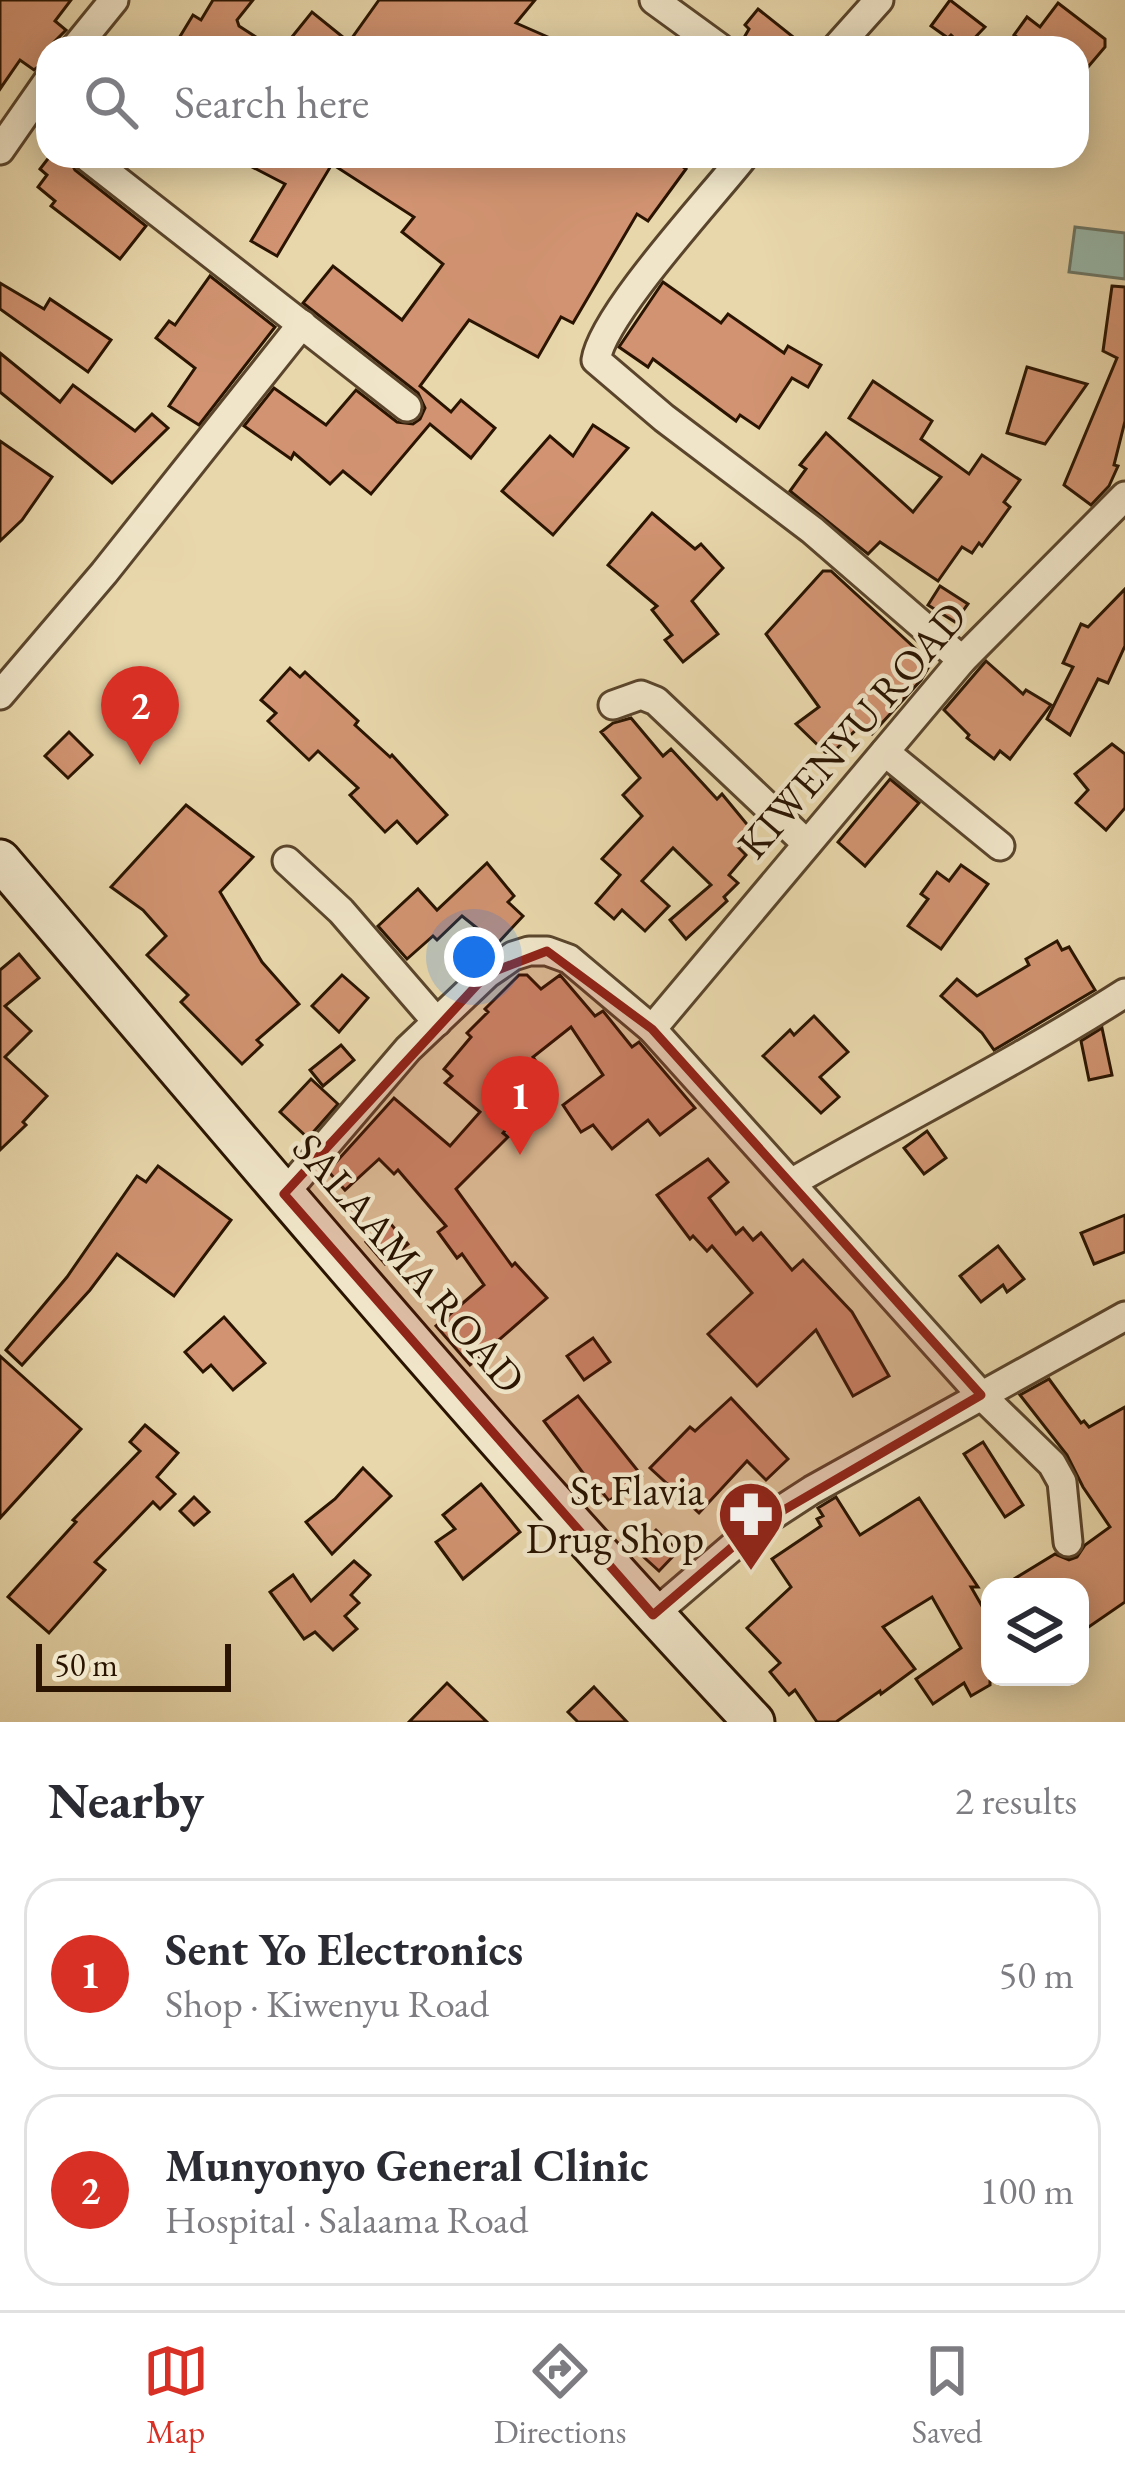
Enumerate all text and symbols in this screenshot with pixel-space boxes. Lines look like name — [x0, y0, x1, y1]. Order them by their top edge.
search box — [36, 36, 1089, 168]
icon: search — [78, 69, 144, 135]
text: Search here — [174, 73, 369, 131]
street label: KIWENYU ROAD — [725, 590, 979, 870]
pin: 2 — [101, 666, 179, 765]
your location — [444, 927, 504, 987]
pin: 1 — [481, 1056, 559, 1155]
street label: SALAAMA ROAD — [281, 1121, 537, 1405]
place label: St Flavia Drug Shop — [526, 1463, 704, 1566]
pharmacy icon: St Flavia Drug Shop — [716, 1479, 786, 1573]
map controls — [981, 1578, 1089, 1686]
button: layers — [981, 1578, 1089, 1686]
scale bar — [36, 1638, 231, 1691]
text: 50 m — [54, 1643, 118, 1686]
text: Nearby — [48, 1767, 204, 1833]
text: 2 results — [955, 1775, 1077, 1826]
text: Sent Yo Electronics — [165, 1920, 523, 1978]
text: 1 — [80, 1949, 100, 2000]
text: 50 m — [998, 1949, 1074, 2000]
text: Shop · Kiwenyu Road — [165, 1978, 489, 2029]
text: Munyonyo General Clinic — [165, 2136, 649, 2194]
text: 2 — [80, 2165, 100, 2216]
text: 100 m — [980, 2165, 1074, 2216]
text: Hospital · Salaama Road — [165, 2194, 528, 2245]
tab: Map — [143, 2338, 209, 2453]
tab: Directions — [494, 2338, 627, 2453]
tab: Saved — [912, 2338, 982, 2453]

